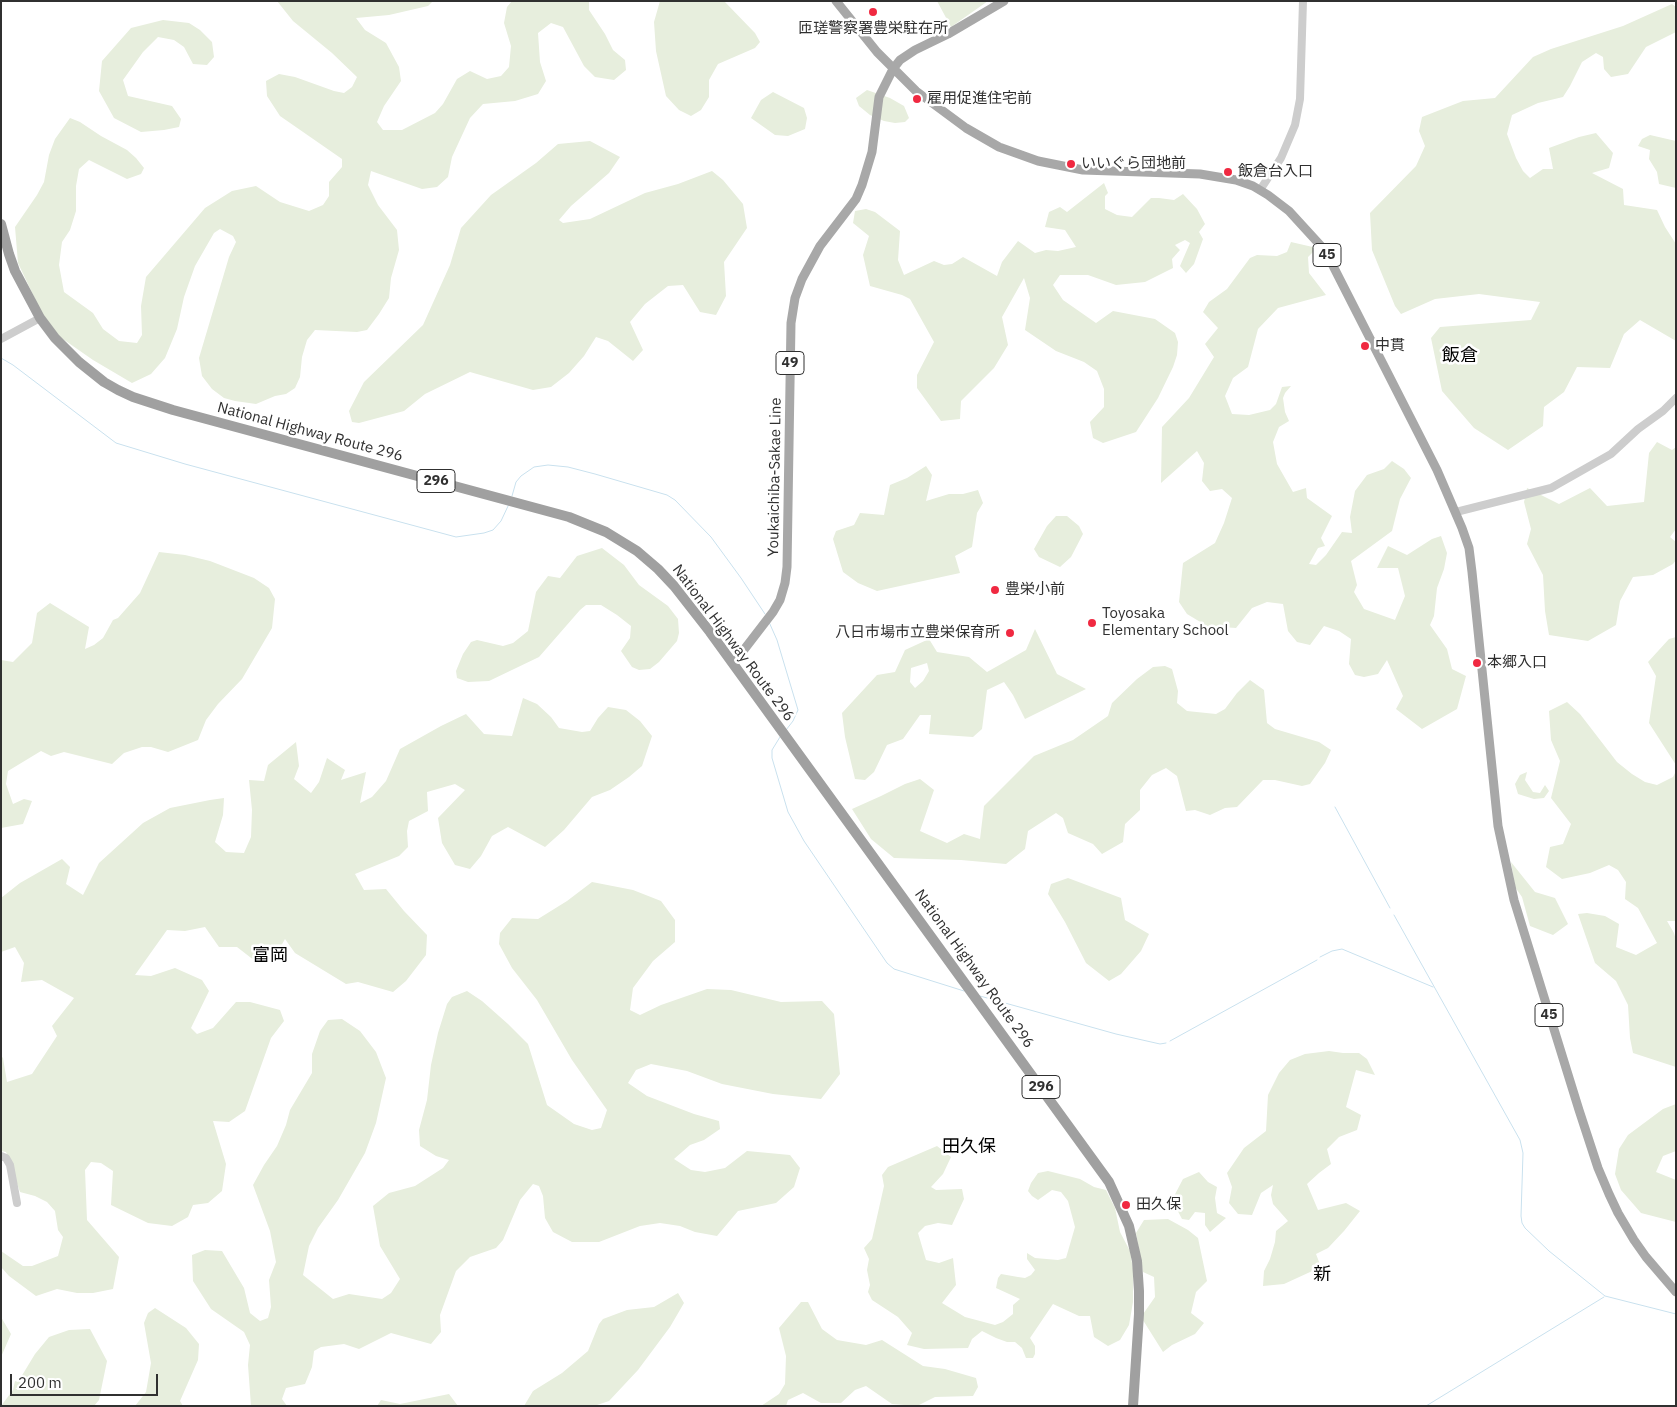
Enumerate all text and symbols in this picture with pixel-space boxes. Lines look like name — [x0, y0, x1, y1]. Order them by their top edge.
marker: 匝瑳警察署豊栄駐在所 — [867, 6, 879, 18]
place label: 匝瑳警察署豊栄駐在所 — [798, 20, 948, 38]
place label: 雇用促進住宅前 — [927, 90, 1032, 108]
marker: 雇用促進住宅前 — [911, 93, 923, 105]
place label: いいぐら団地前 — [1081, 155, 1186, 173]
marker: いいぐら団地前 — [1065, 158, 1077, 170]
place label: 飯倉台入口 — [1238, 163, 1313, 181]
marker: 飯倉台入口 — [1222, 166, 1234, 178]
road number: 45 — [1313, 244, 1341, 266]
place label: 中貫 — [1375, 337, 1405, 355]
marker: 中貫 — [1359, 340, 1371, 352]
district label: 飯倉 — [1442, 345, 1478, 367]
road number: 49 — [776, 352, 804, 374]
street label: Youkaichiba-Sakae Line — [765, 397, 785, 557]
street label: National Highway Route 296 — [215, 399, 405, 465]
road number: 296 — [417, 470, 455, 492]
street label: National Highway Route 296 — [668, 561, 798, 725]
place label: 豊栄小前 — [1005, 581, 1065, 599]
marker: 豊栄小前 — [989, 584, 1001, 596]
place label: Toyosaka Elementary School — [1102, 605, 1229, 640]
marker: Toyosaka Elementary School — [1086, 617, 1098, 629]
place label: 八日市場市立豊栄保育所 — [835, 624, 1000, 642]
marker: 八日市場市立豊栄保育所 — [1004, 627, 1016, 639]
place label: 本郷入口 — [1487, 654, 1547, 672]
marker: 本郷入口 — [1471, 657, 1483, 669]
street label: National Highway Route 296 — [910, 886, 1038, 1052]
district label: 富岡 — [252, 945, 288, 967]
road number: 45 — [1535, 1004, 1563, 1026]
road number: 296 — [1022, 1076, 1060, 1098]
district label: 田久保 — [942, 1136, 996, 1158]
place label: 田久保 — [1136, 1196, 1181, 1214]
marker: 田久保 — [1120, 1199, 1132, 1211]
district label: 新 — [1313, 1264, 1331, 1286]
scale bar — [12, 1364, 160, 1396]
text: 200 m — [18, 1373, 62, 1392]

